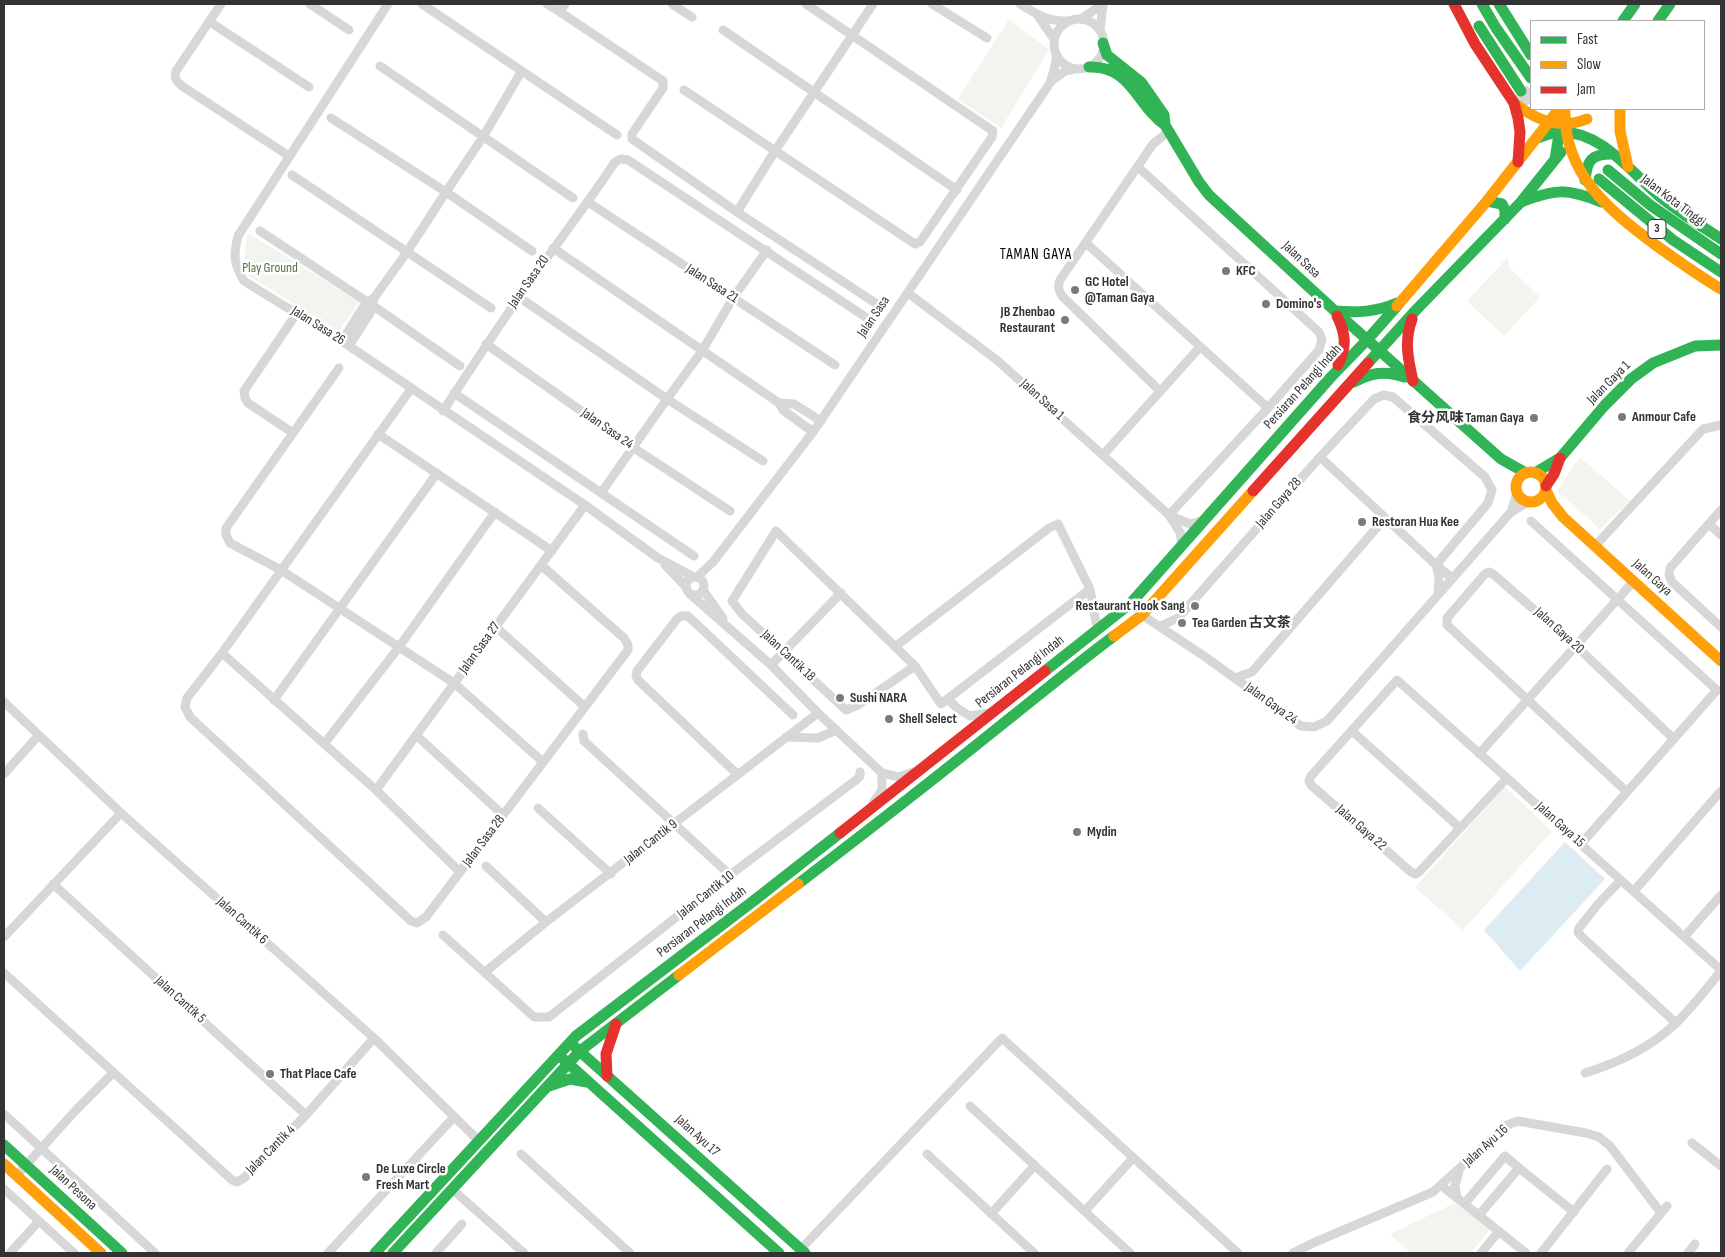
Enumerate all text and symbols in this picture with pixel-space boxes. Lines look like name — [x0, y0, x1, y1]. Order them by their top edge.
legend — [1530, 20, 1705, 110]
text: Fast — [1577, 30, 1598, 49]
text: Slow — [1577, 55, 1601, 74]
text: Jam — [1577, 80, 1595, 99]
street label: Jalan Kota Tinggi — [1637, 171, 1709, 231]
road number: 3 — [1648, 220, 1666, 238]
street label: Jalan Sasa — [1278, 238, 1324, 282]
district label: TAMAN GAYA — [998, 246, 1074, 264]
street label: Jalan Sasa 20 — [505, 252, 553, 312]
park label: Play Ground — [242, 260, 298, 276]
street label: Jalan Sasa 21 — [683, 261, 741, 307]
place label: KFC — [1236, 263, 1256, 279]
marker: KFC — [1220, 265, 1232, 277]
place label: GC Hotel @Taman Gaya — [1085, 274, 1154, 306]
marker: GC Hotel @Taman Gaya — [1069, 284, 1081, 296]
street label: Jalan Sasa — [854, 293, 894, 341]
place label: Domino's — [1276, 296, 1322, 312]
marker: Domino's — [1260, 298, 1272, 310]
street label: Jalan Sasa 26 — [288, 303, 348, 349]
place label: JB Zhenbao Restaurant — [1000, 304, 1055, 336]
marker: JB Zhenbao Restaurant — [1059, 314, 1071, 326]
street label: Persiaran Pelangi Indah — [1261, 341, 1345, 433]
street label: Jalan Gaya 1 — [1584, 358, 1634, 408]
street label: Jalan Sasa 1 — [1017, 376, 1067, 424]
street label: Jalan Sasa 24 — [578, 405, 636, 453]
place label: Anmour Cafe — [1632, 409, 1696, 425]
place label: 食分风味 Taman Gaya — [1407, 410, 1524, 426]
marker: Anmour Cafe — [1616, 411, 1628, 423]
marker: 食分风味 Taman Gaya — [1528, 412, 1540, 424]
street label: Jalan Gaya 28 — [1253, 474, 1305, 532]
place label: Restoran Hua Kee — [1372, 514, 1459, 530]
marker: Restoran Hua Kee — [1356, 516, 1368, 528]
street label: Jalan Gaya — [1629, 556, 1675, 600]
place label: Restaurant Hook Sang — [1076, 598, 1185, 614]
marker: Restaurant Hook Sang — [1189, 600, 1201, 612]
street label: Jalan Gaya 20 — [1531, 604, 1587, 658]
place label: Tea Garden 古文茶 — [1192, 615, 1291, 631]
marker: Tea Garden 古文茶 — [1176, 617, 1188, 629]
street label: Jalan Sasa 27 — [456, 619, 504, 677]
street label: Jalan Cantik 18 — [757, 627, 819, 685]
street label: Persiaran Pelangi Indah — [972, 632, 1068, 712]
street label: Jalan Gaya 24 — [1241, 679, 1301, 729]
place label: Sushi NARA — [850, 690, 907, 706]
marker: Sushi NARA — [834, 692, 846, 704]
place label: Shell Select — [899, 711, 957, 727]
marker: Shell Select — [883, 713, 895, 725]
street label: Jalan Gaya 15 — [1532, 799, 1588, 851]
street label: Jalan Gaya 22 — [1332, 802, 1390, 854]
street label: Jalan Sasa 28 — [459, 812, 509, 870]
street label: Jalan Cantik 9 — [621, 816, 681, 868]
place label: Mydin — [1087, 824, 1117, 840]
marker: Mydin — [1071, 826, 1083, 838]
street label: Jalan Cantik 10 — [674, 867, 738, 923]
street label: Persiaran Pelangi Indah — [654, 883, 750, 961]
street label: Jalan Cantik 6 — [213, 894, 271, 948]
street label: Jalan Cantik 5 — [151, 973, 209, 1027]
place label: That Place Cafe — [280, 1066, 357, 1082]
marker: That Place Cafe — [264, 1068, 276, 1080]
street label: Jalan Ayu 17 — [671, 1112, 723, 1160]
street label: Jalan Ayu 16 — [1460, 1121, 1512, 1171]
street label: Jalan Cantik 4 — [243, 1122, 299, 1178]
place label: De Luxe Circle Fresh Mart — [376, 1161, 446, 1194]
street label: Jalan Pesona — [46, 1162, 100, 1214]
marker: De Luxe Circle Fresh Mart — [360, 1171, 372, 1183]

